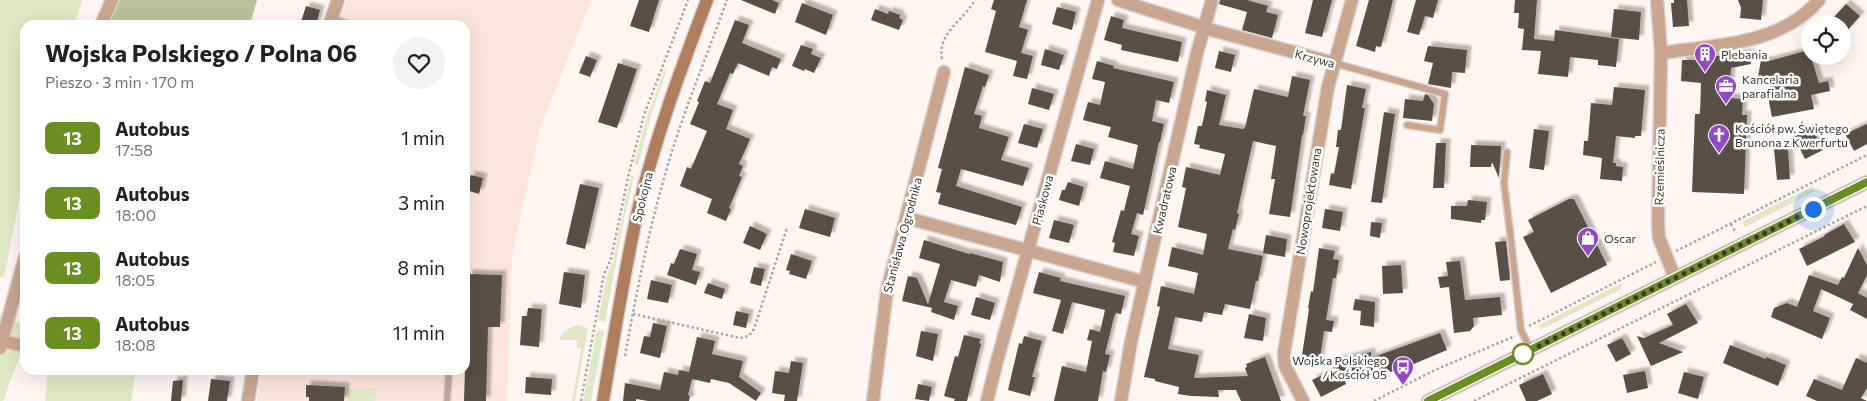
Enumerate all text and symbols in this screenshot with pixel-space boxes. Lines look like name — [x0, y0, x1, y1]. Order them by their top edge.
map controls — [1801, 15, 1851, 65]
button: locate — [1801, 15, 1851, 65]
button: heart — [393, 37, 445, 89]
text: Wojska Polskiego / Polna 06 — [45, 38, 357, 67]
building icon: Plebania — [1693, 42, 1717, 73]
street label: Krzywa — [1293, 46, 1337, 70]
place label: Plebania — [1721, 47, 1768, 61]
text: Pieszo · 3 min · 170 m — [45, 72, 194, 91]
place label: Kancelaria parafialna — [1742, 72, 1799, 100]
office icon: Kancelaria parafialna — [1714, 74, 1738, 105]
text: Autobus — [115, 117, 190, 140]
place label: Kościół pw. Świętego Brunona z Kwerfurtu — [1735, 121, 1849, 149]
church icon: Kościół pw. Świętego Brunona z Kwerfurtu — [1707, 123, 1731, 154]
text: 1 min — [401, 126, 445, 149]
text: 13 — [63, 127, 82, 149]
street label: Rzemieślnicza — [1651, 128, 1667, 206]
text: 17:58 — [115, 140, 153, 159]
street label: Nowoprojektowana — [1293, 147, 1323, 255]
street label: Kwadratowa — [1149, 165, 1179, 235]
street label: Spokojna — [629, 171, 655, 223]
street label: Piaskowa — [1029, 173, 1055, 227]
street label: Stanisława Ogrodnika — [880, 176, 924, 294]
text: Autobus — [115, 182, 190, 205]
text: 3 min — [398, 191, 445, 214]
text: 13 — [63, 192, 82, 214]
your location — [1801, 197, 1826, 222]
text: 18:00 — [115, 205, 156, 224]
shop icon: Oscar — [1576, 226, 1600, 257]
place label: Oscar — [1604, 231, 1636, 245]
text: Autobus — [115, 247, 190, 270]
text: 8 min — [397, 256, 445, 279]
text: 13 — [63, 257, 82, 279]
text: 18:05 — [115, 270, 155, 289]
text: Autobus — [115, 312, 190, 335]
text: 11 min — [393, 321, 445, 344]
text: 13 — [63, 322, 82, 344]
text: 18:08 — [115, 335, 155, 354]
unlabelled marker — [1512, 343, 1534, 365]
place label: Wojska Polskiego / Kościół 05 — [1292, 353, 1387, 381]
bus stop icon: Wojska Polskiego / Kościół 05 — [1391, 355, 1415, 386]

